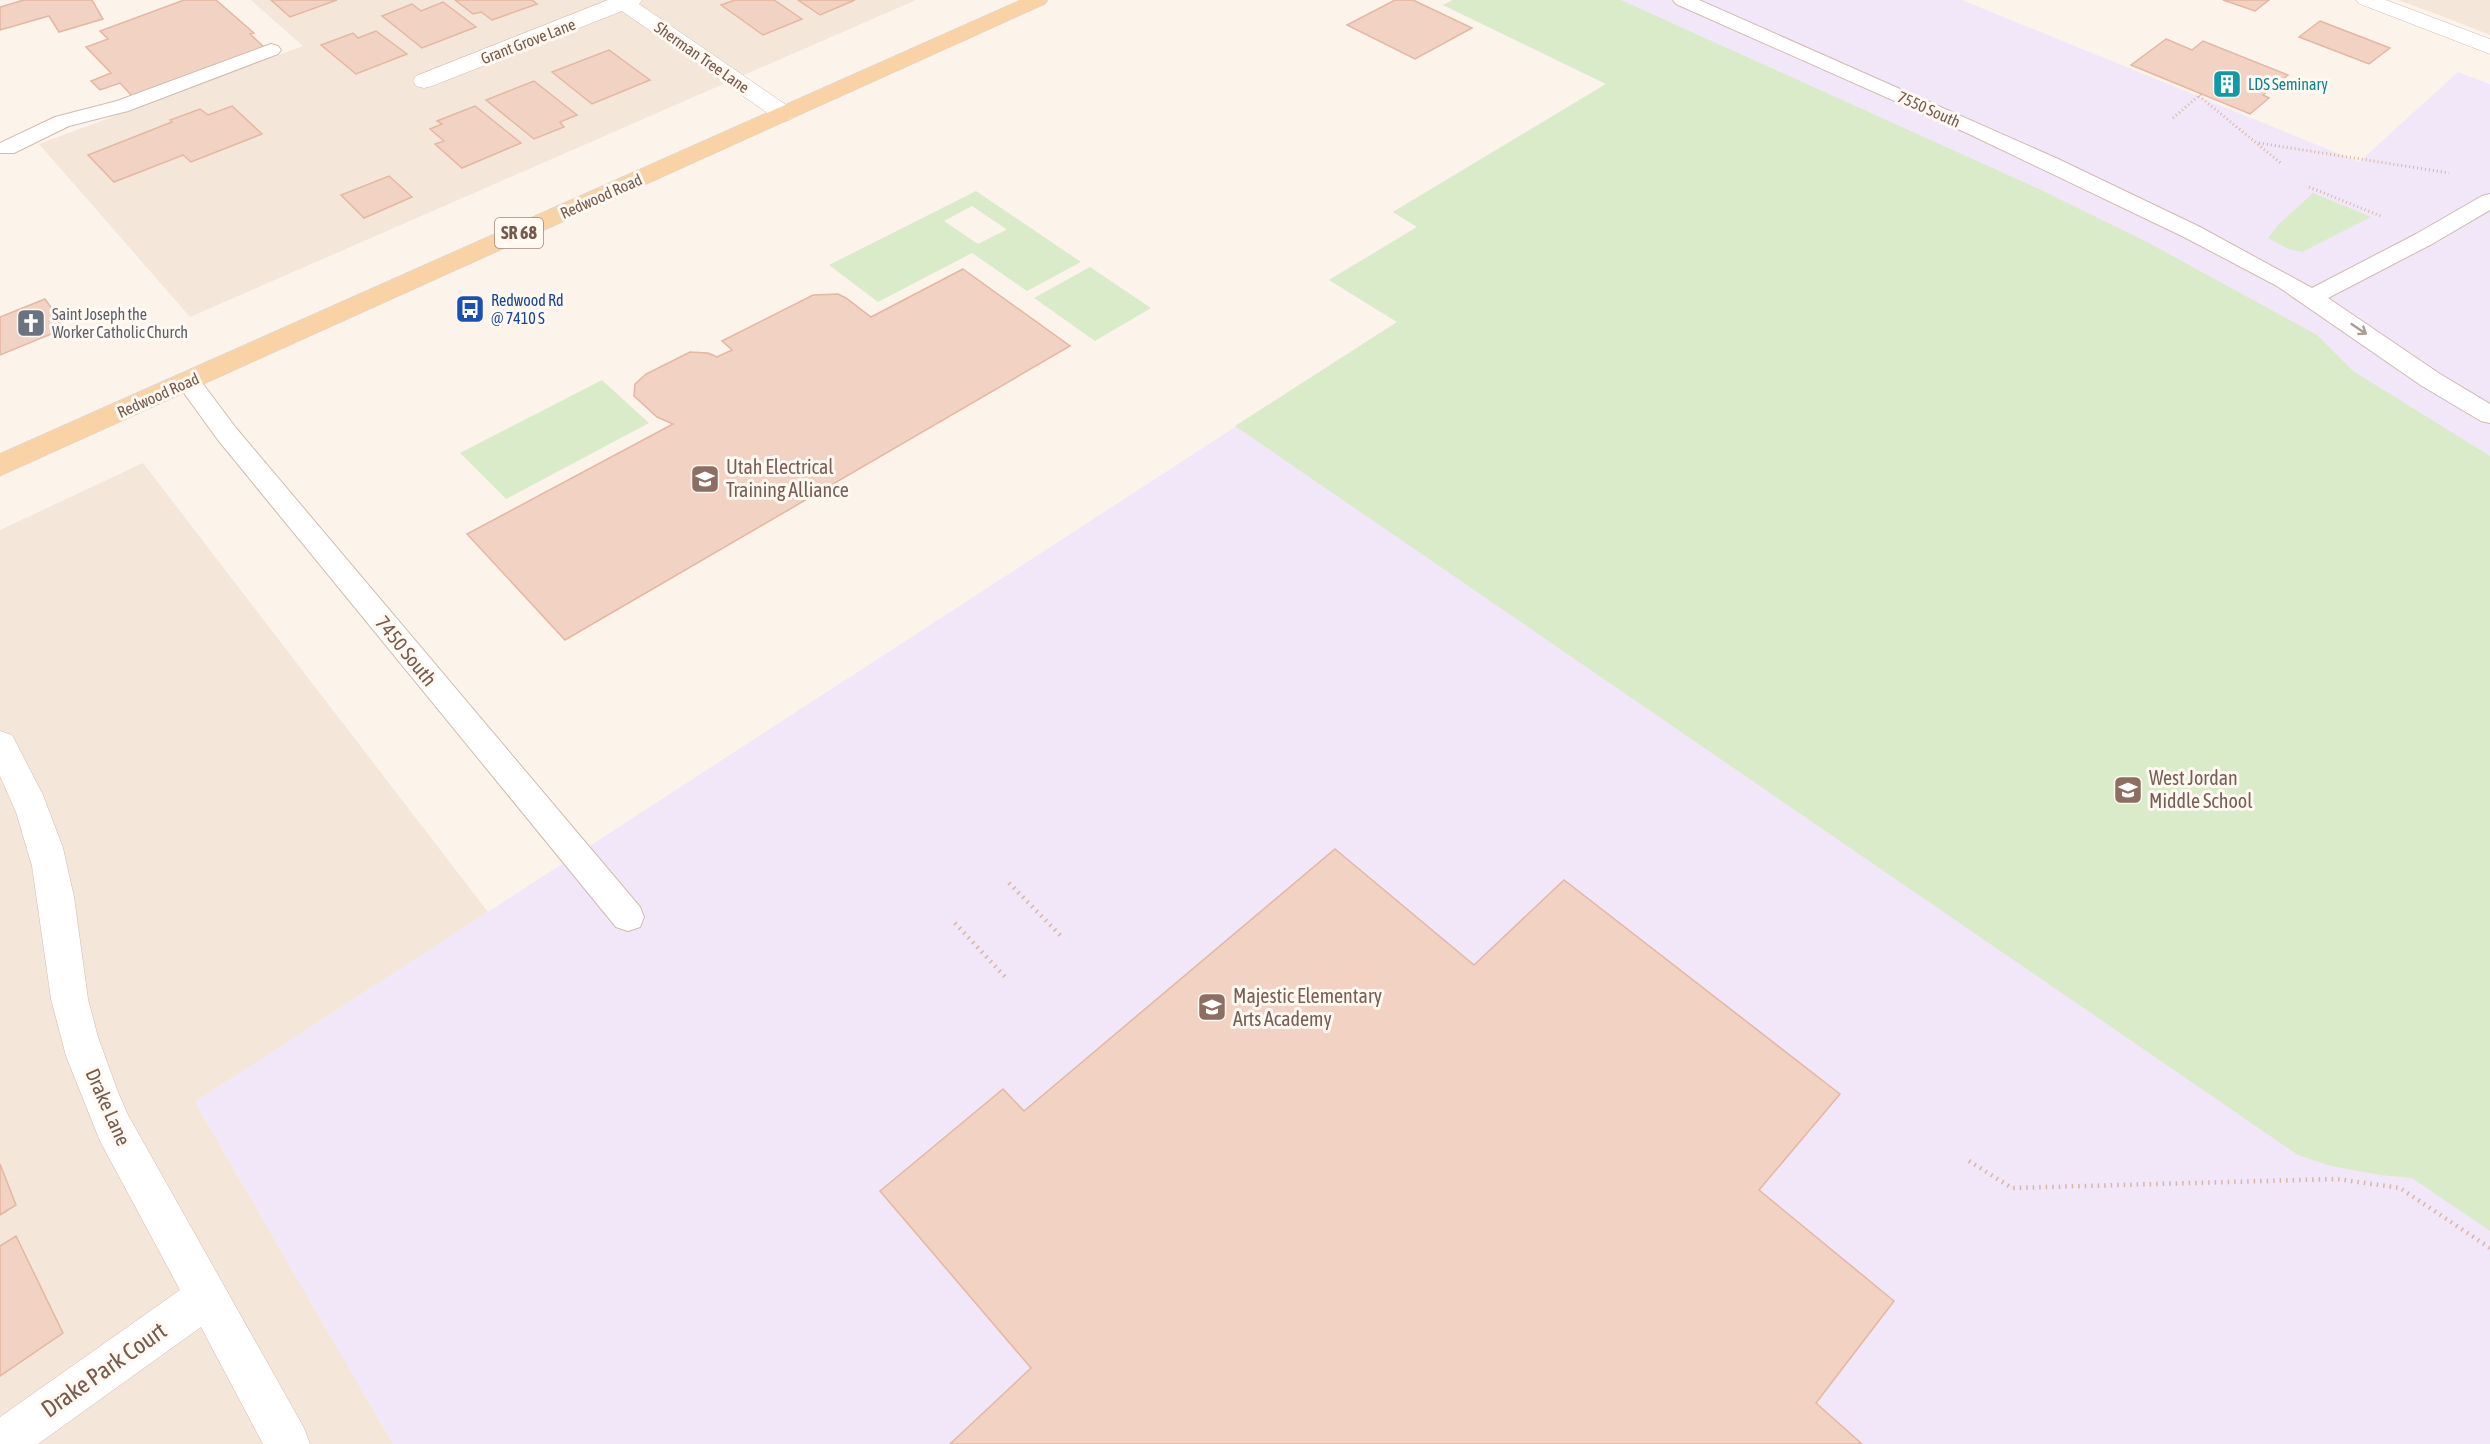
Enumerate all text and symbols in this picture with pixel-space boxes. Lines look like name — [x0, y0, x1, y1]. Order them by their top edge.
street label: Grant Grove Lane — [478, 15, 578, 67]
street label: Sherman Tree Lane — [651, 18, 753, 96]
building icon: LDS Seminary — [2211, 68, 2243, 100]
place label: LDS Seminary — [2248, 75, 2328, 94]
street label: 7550 South — [1895, 87, 1963, 131]
street label: Redwood Road — [557, 170, 645, 222]
road number: SR 68 — [495, 218, 543, 248]
place label: Redwood Rd @ 7410 S — [491, 291, 564, 327]
bus stop icon: Redwood Rd @ 7410 S — [454, 293, 486, 325]
place label: Saint Joseph the Worker Catholic Church — [52, 305, 188, 341]
church icon: Saint Joseph the Worker Catholic Church — [15, 307, 47, 339]
one-way arrow — [2350, 323, 2367, 335]
street label: Redwood Road — [114, 369, 202, 421]
place label: Utah Electrical Training Alliance — [726, 455, 849, 501]
school or university icon: Utah Electrical Training Alliance — [689, 463, 721, 495]
street label: 7450 South — [371, 611, 442, 690]
place label: West Jordan Middle School — [2149, 766, 2253, 812]
school or university icon: West Jordan Middle School — [2112, 774, 2144, 806]
place label: Majestic Elementary Arts Academy — [1233, 984, 1382, 1030]
school or university icon: Majestic Elementary Arts Academy — [1196, 991, 1228, 1023]
street label: Drake Lane — [81, 1065, 136, 1149]
street label: Drake Park Court — [36, 1317, 171, 1423]

